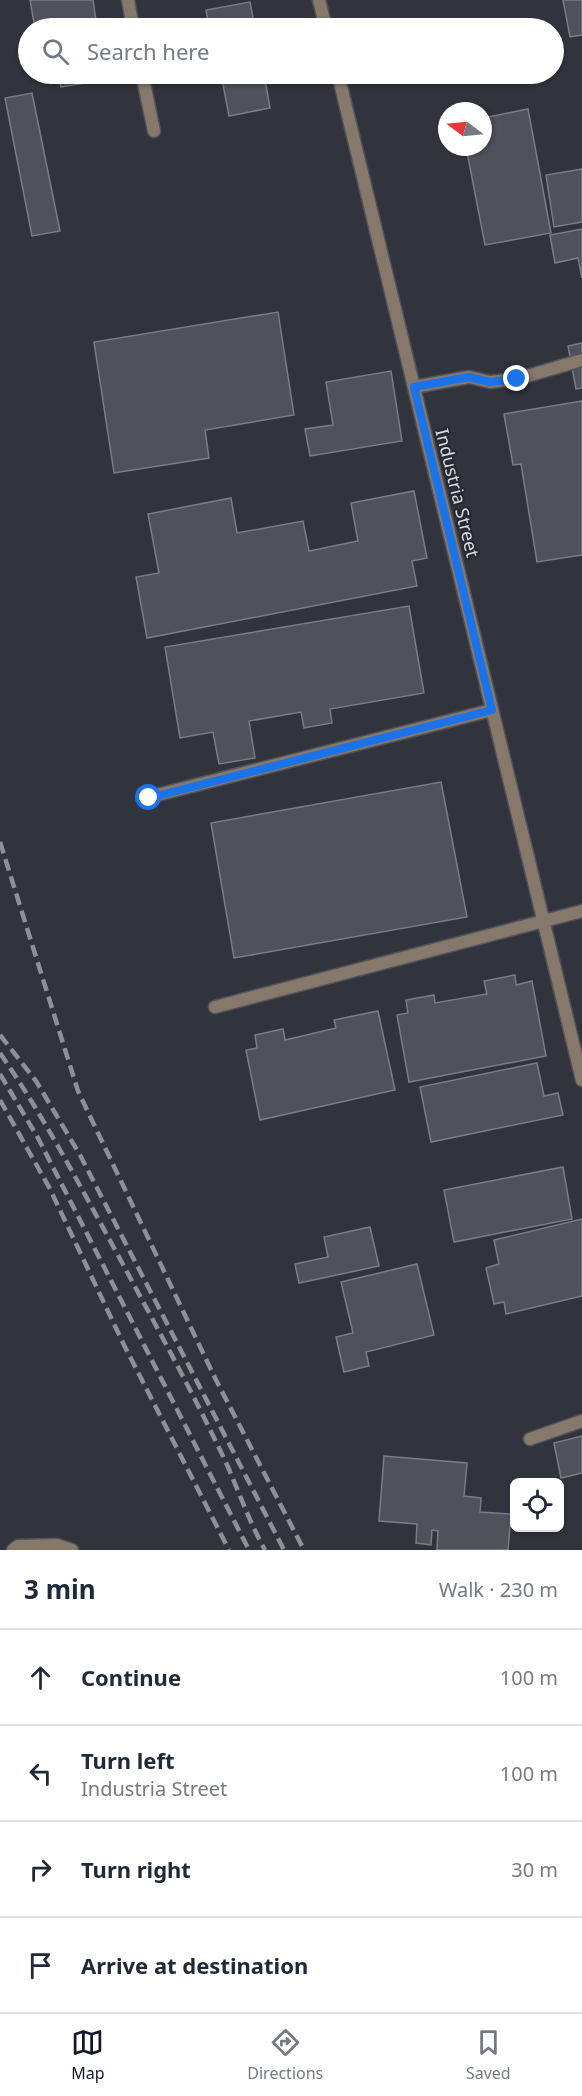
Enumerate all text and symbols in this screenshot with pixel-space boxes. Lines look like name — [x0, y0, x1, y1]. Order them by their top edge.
search box — [18, 18, 564, 84]
icon: search — [39, 35, 72, 68]
text: Search here — [87, 36, 209, 66]
north arrow — [438, 102, 492, 156]
route end — [503, 365, 529, 391]
street label: Industria Street — [430, 426, 486, 560]
route start — [135, 784, 161, 810]
map controls — [510, 1478, 564, 1532]
button: locate — [510, 1478, 564, 1532]
text: 3 min — [24, 1571, 96, 1607]
text: Walk · 230 m — [439, 1576, 558, 1603]
icon: ahead — [24, 1661, 57, 1694]
text: Continue — [81, 1662, 181, 1692]
text: 100 m — [500, 1664, 558, 1691]
text: Turn left — [81, 1745, 175, 1775]
icon: left — [24, 1757, 57, 1790]
text: 100 m — [500, 1760, 558, 1787]
text: Industria Street — [81, 1775, 227, 1802]
icon: right — [24, 1853, 57, 1886]
text: Turn right — [81, 1854, 191, 1884]
text: 30 m — [511, 1856, 558, 1883]
icon: arrive — [24, 1949, 57, 1982]
text: Arrive at destination — [81, 1950, 308, 1980]
tab: Map — [71, 2026, 105, 2084]
tab: Directions — [247, 2026, 323, 2084]
tab: Saved — [466, 2026, 511, 2084]

